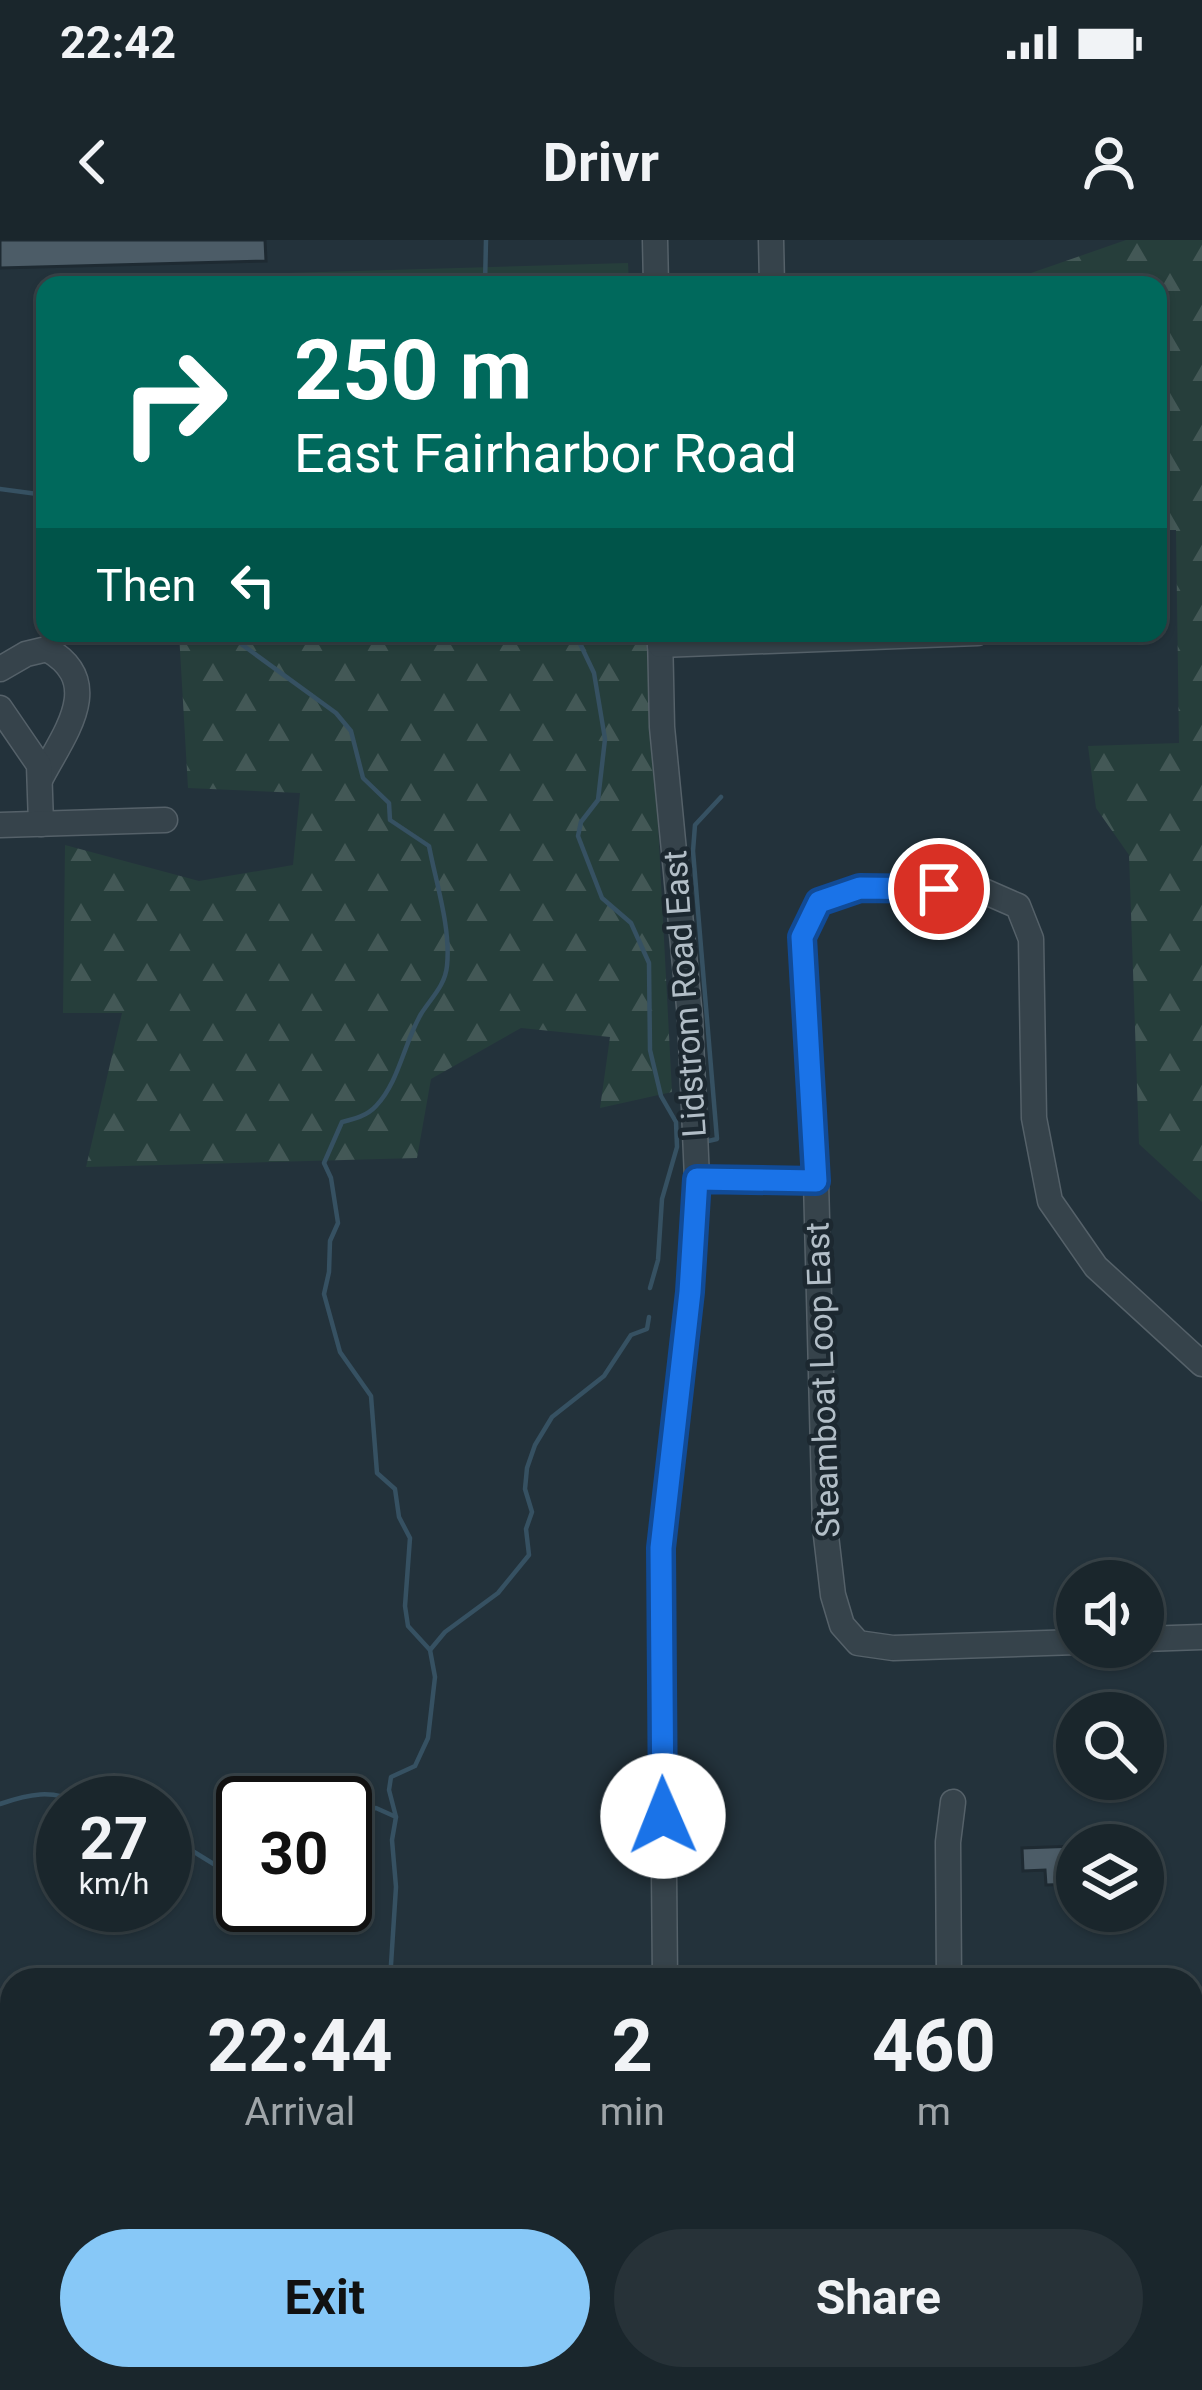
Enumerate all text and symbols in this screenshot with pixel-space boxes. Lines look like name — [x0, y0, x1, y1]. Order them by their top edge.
text: 22:42 — [60, 16, 176, 69]
icon: back — [60, 129, 126, 195]
icon: person — [1076, 129, 1142, 195]
text: Drivr — [543, 131, 659, 194]
text: 250 m — [294, 321, 532, 420]
icon: right — [96, 324, 252, 480]
text: East Fairharbor Road — [294, 422, 797, 485]
icon: left — [220, 552, 286, 618]
text: Then — [96, 559, 196, 612]
pin — [888, 838, 990, 940]
street label: Lidstrom Road East — [655, 849, 714, 1139]
icon: arrive — [906, 856, 972, 922]
street label: Steamboat Loop East — [798, 1222, 847, 1538]
map controls — [1056, 1560, 1164, 1932]
button: sound — [1056, 1560, 1164, 1668]
button: search — [1056, 1692, 1164, 1800]
position arrow — [600, 1753, 726, 1879]
speed limit sign: 30 — [216, 1776, 372, 1932]
text: 27 — [80, 1803, 148, 1874]
button: layers — [1056, 1824, 1164, 1932]
text: km/h — [79, 1866, 149, 1901]
text: 22:44 — [207, 2004, 393, 2089]
text: 2 — [612, 2004, 653, 2089]
text: 460 — [872, 2004, 996, 2089]
text: Arrival — [244, 2089, 355, 2135]
text: min — [600, 2089, 665, 2135]
text: m — [917, 2089, 951, 2135]
button: Exit — [60, 2229, 590, 2367]
button: Share — [614, 2229, 1143, 2367]

